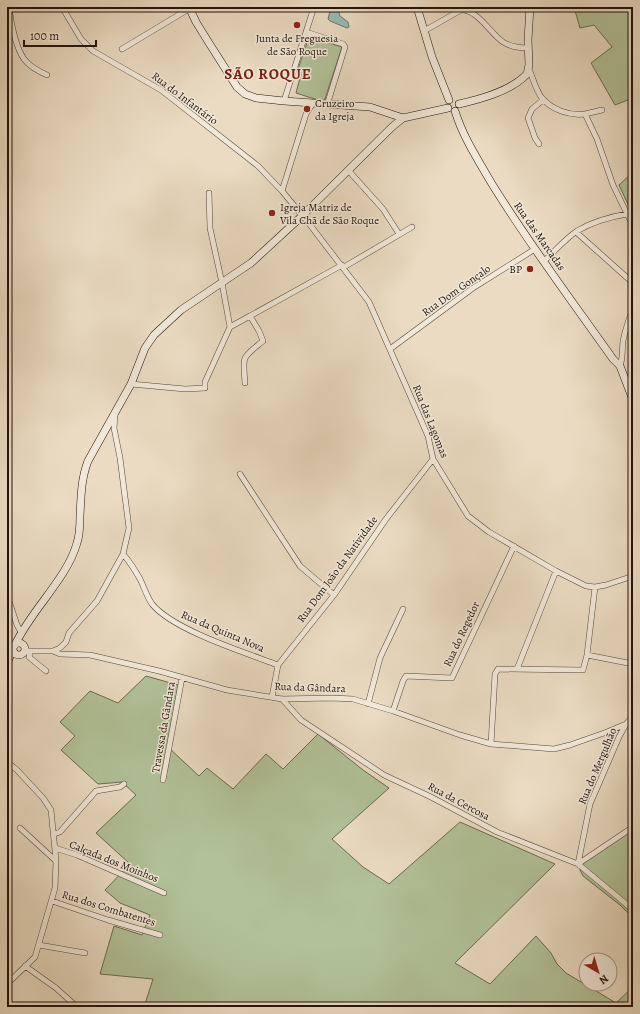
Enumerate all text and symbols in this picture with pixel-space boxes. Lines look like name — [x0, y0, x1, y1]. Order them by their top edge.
marker: Junta de Freguesia de São Roque — [292, 20, 302, 30]
scale bar — [24, 22, 96, 48]
text: 100 m — [30, 28, 59, 44]
place label: Junta de Freguesia de São Roque — [256, 31, 339, 59]
district label: SÃO ROQUE — [224, 64, 312, 84]
street label: Rua do Infantário — [149, 69, 221, 129]
place label: Cruzeiro da Igreja — [315, 96, 355, 124]
marker: Cruzeiro da Igreja — [302, 104, 312, 114]
street label: Rua das Marcadas — [510, 199, 569, 274]
place label: Igreja Matriz de Vila Chã de São Roque — [279, 200, 379, 228]
marker: Igreja Matriz de Vila Chã de São Roque — [267, 208, 277, 218]
street label: Rua Dom Gonçalo — [419, 261, 494, 320]
place label: BP — [509, 262, 522, 277]
marker: BP — [525, 264, 535, 274]
street label: Rua das Lagomas — [409, 382, 452, 460]
street label: Rua Dom João da Natividade — [294, 513, 381, 626]
street label: Rua do Regedor — [440, 599, 483, 669]
street label: Rua da Quinta Nova — [179, 607, 268, 656]
street label: Travessa da Gândara — [148, 679, 179, 774]
street label: Rua da Gândara — [274, 679, 347, 696]
street label: Rua do Mergulhão — [575, 725, 621, 807]
street label: Rua da Cercosa — [425, 779, 493, 824]
street label: Calçada dos Moinhos — [67, 837, 161, 886]
street label: Rua dos Combatentes — [60, 887, 158, 930]
north arrow — [578, 952, 618, 992]
text: N — [596, 971, 612, 988]

